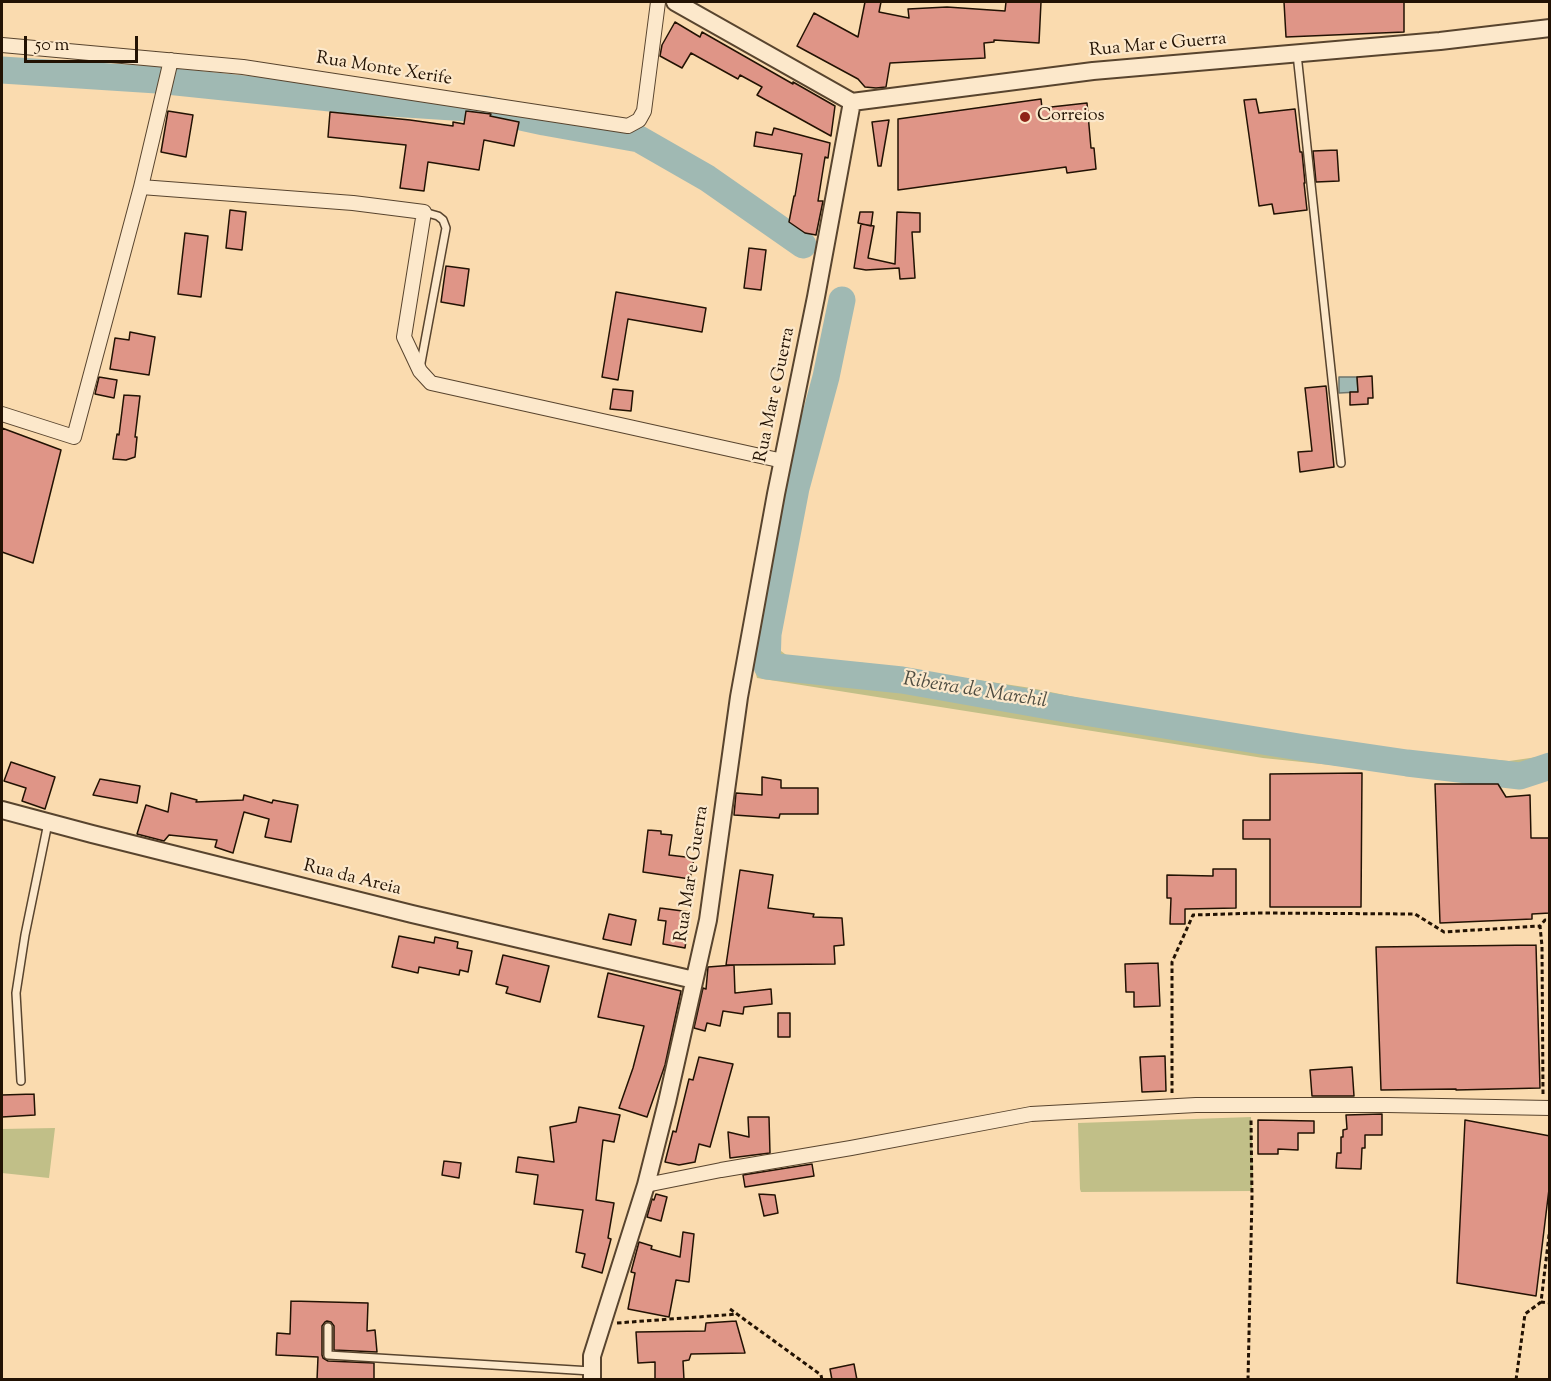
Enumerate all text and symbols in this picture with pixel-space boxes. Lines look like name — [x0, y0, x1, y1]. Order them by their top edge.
scale bar — [27, 24, 141, 62]
street label: Rua Mar e Guerra — [1089, 29, 1227, 63]
text: 50 m — [35, 33, 69, 59]
street label: Rua Monte Xerife — [314, 49, 454, 91]
place label: Correios — [1037, 106, 1105, 128]
marker: Correios — [1018, 110, 1032, 124]
street label: Rua Mar e Guerra — [751, 325, 801, 465]
water label: Ribeira de Marchil — [901, 669, 1049, 715]
street label: Rua Mar e Guerra — [672, 804, 714, 944]
street label: Rua da Areia — [301, 856, 403, 902]

